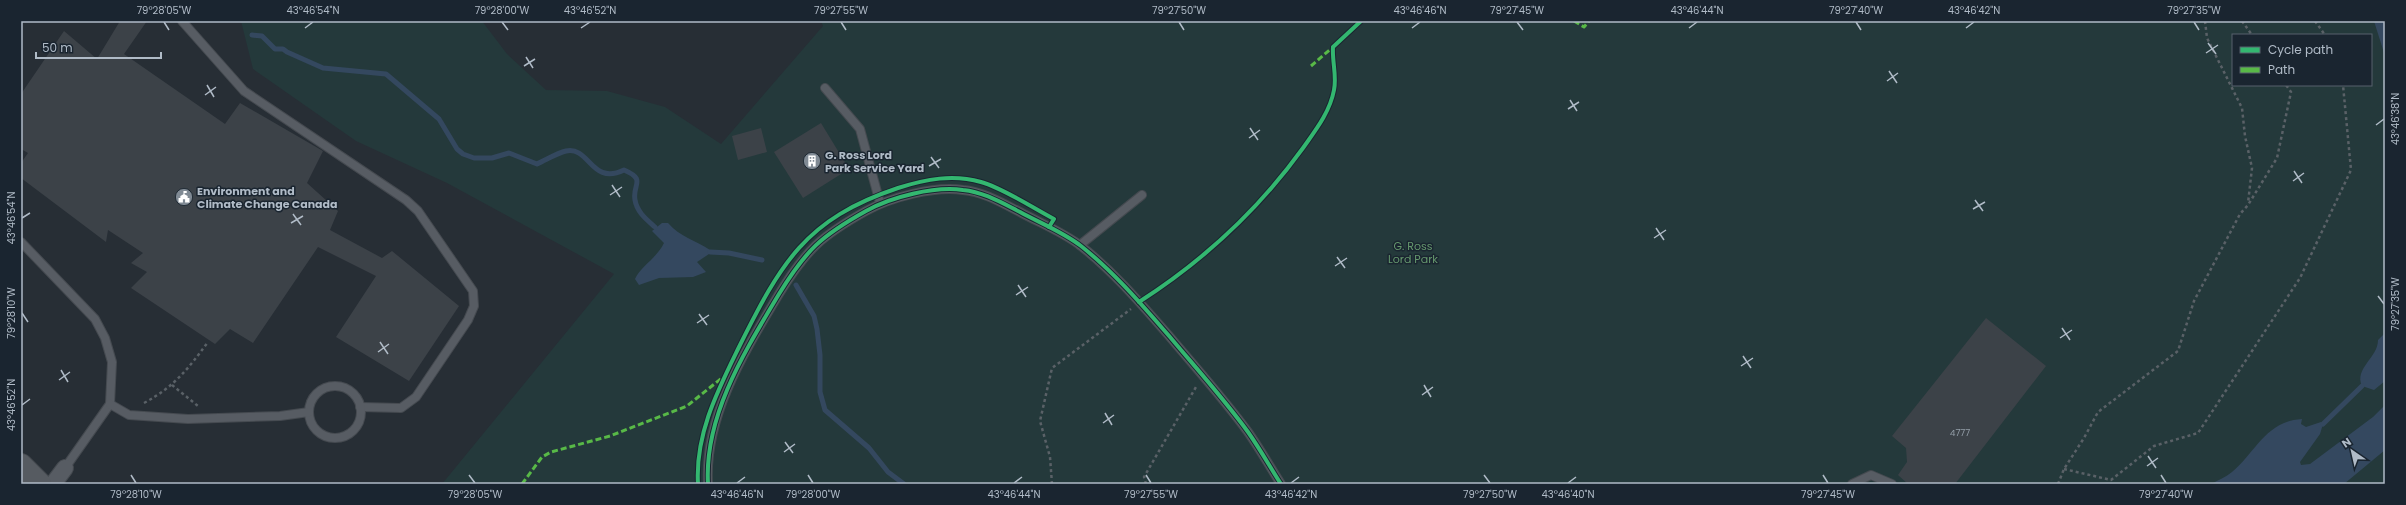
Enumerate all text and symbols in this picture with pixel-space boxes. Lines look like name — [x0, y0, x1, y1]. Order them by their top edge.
text: 79°28'05"W — [137, 3, 192, 18]
text: 43°46'54"N — [286, 3, 340, 18]
text: 79°28'00"W — [475, 3, 530, 18]
text: 43°46'52"N — [564, 3, 616, 18]
text: 79°27'55"W — [814, 3, 868, 18]
text: 79°27'50"W — [1152, 3, 1206, 18]
text: 43°46'46"N — [1393, 3, 1447, 18]
text: 79°27'45"W — [1490, 3, 1544, 18]
text: 43°46'44"N — [1670, 3, 1724, 18]
text: 79°27'40"W — [1829, 3, 1883, 18]
text: 43°46'42"N — [1948, 3, 2000, 18]
text: 79°27'35"W — [2167, 3, 2221, 18]
scale bar — [36, 34, 161, 60]
legend — [2232, 34, 2372, 86]
text: 50 m — [42, 39, 73, 56]
text: Cycle path — [2268, 41, 2333, 58]
text: Path — [2268, 61, 2295, 78]
text: 43°46'38"N — [2388, 93, 2403, 145]
place label: G. Ross Lord Park Service Yard — [825, 147, 924, 176]
building icon: G. Ross Lord Park Service Yard — [802, 151, 822, 171]
place label: Environment and Climate Change Canada — [197, 183, 338, 212]
public building icon: Environment and Climate Change Canada — [174, 187, 194, 207]
text: 43°46'54"N — [4, 191, 19, 245]
park label: G. Ross Lord Park — [1388, 238, 1438, 267]
text: 79°27'35"W — [2388, 277, 2403, 331]
text: 79°28'10"W — [4, 287, 19, 339]
text: 43°46'52"N — [4, 379, 19, 431]
house number: 4777 — [1950, 427, 1970, 439]
north arrow — [2332, 431, 2372, 471]
text: N — [2339, 434, 2354, 452]
text: 79°28'10"W — [110, 487, 162, 502]
text: 79°28'05"W — [448, 487, 503, 502]
text: 43°46'46"N — [710, 487, 764, 502]
text: 79°28'00"W — [786, 487, 841, 502]
text: 43°46'44"N — [987, 487, 1041, 502]
text: 79°27'55"W — [1124, 487, 1178, 502]
text: 43°46'42"N — [1265, 487, 1317, 502]
text: 79°27'50"W — [1463, 487, 1517, 502]
text: 43°46'40"N — [1541, 487, 1595, 502]
text: 79°27'45"W — [1801, 487, 1855, 502]
text: 79°27'40"W — [2139, 487, 2193, 502]

